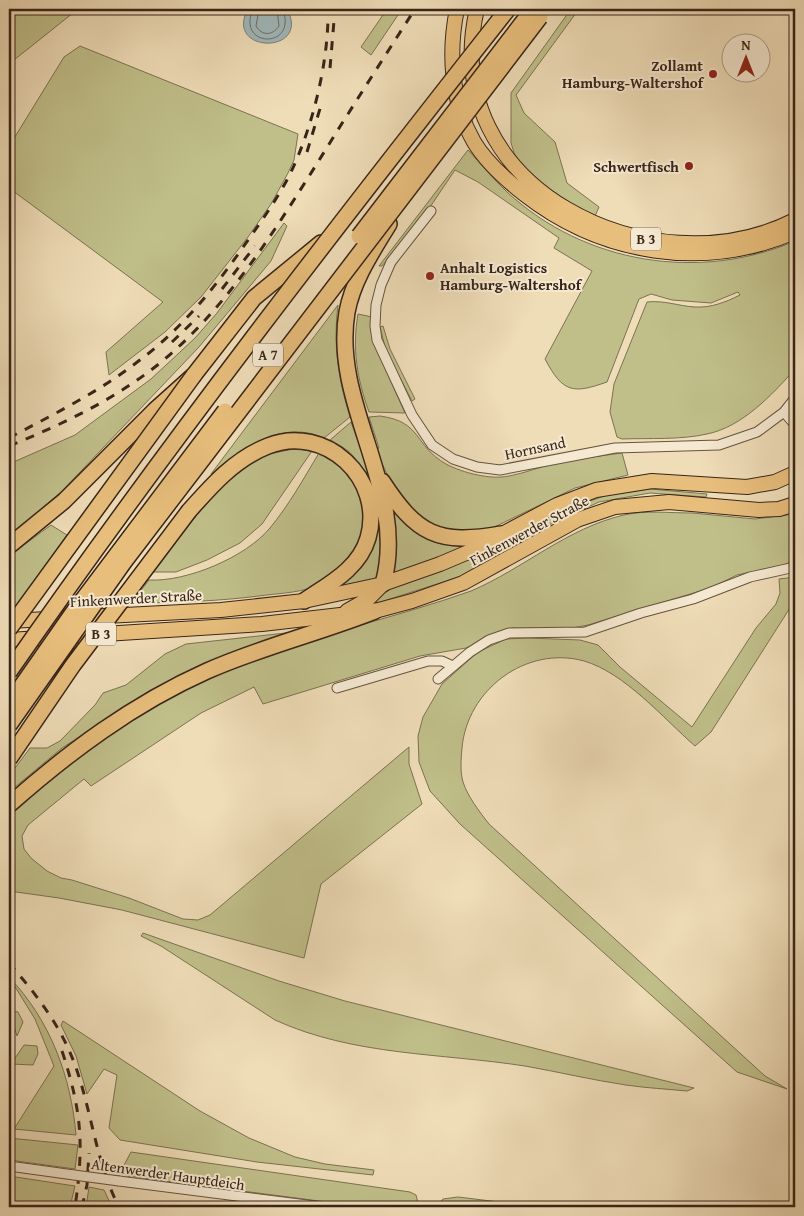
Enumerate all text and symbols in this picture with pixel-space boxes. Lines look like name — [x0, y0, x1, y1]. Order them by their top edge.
north arrow — [722, 32, 772, 82]
text: N — [741, 35, 751, 55]
place label: Zollamt Hamburg-Waltershof — [562, 55, 705, 93]
marker: Zollamt Hamburg-Waltershof — [707, 68, 719, 80]
place label: Schwertfisch — [593, 156, 679, 177]
marker: Schwertfisch — [683, 160, 695, 172]
road number: B 3 — [631, 228, 661, 250]
place label: Anhalt Logistics Hamburg-Waltershof — [440, 257, 583, 295]
marker: Anhalt Logistics Hamburg-Waltershof — [424, 270, 436, 282]
road number: A 7 — [253, 344, 283, 366]
street label: Hornsand — [503, 431, 567, 465]
street label: Finkenwerder Straße — [466, 490, 592, 570]
street label: Finkenwerder Straße — [69, 584, 203, 612]
road number: B 3 — [86, 622, 116, 646]
street label: Altenwerder Hauptdeich — [90, 1153, 247, 1195]

